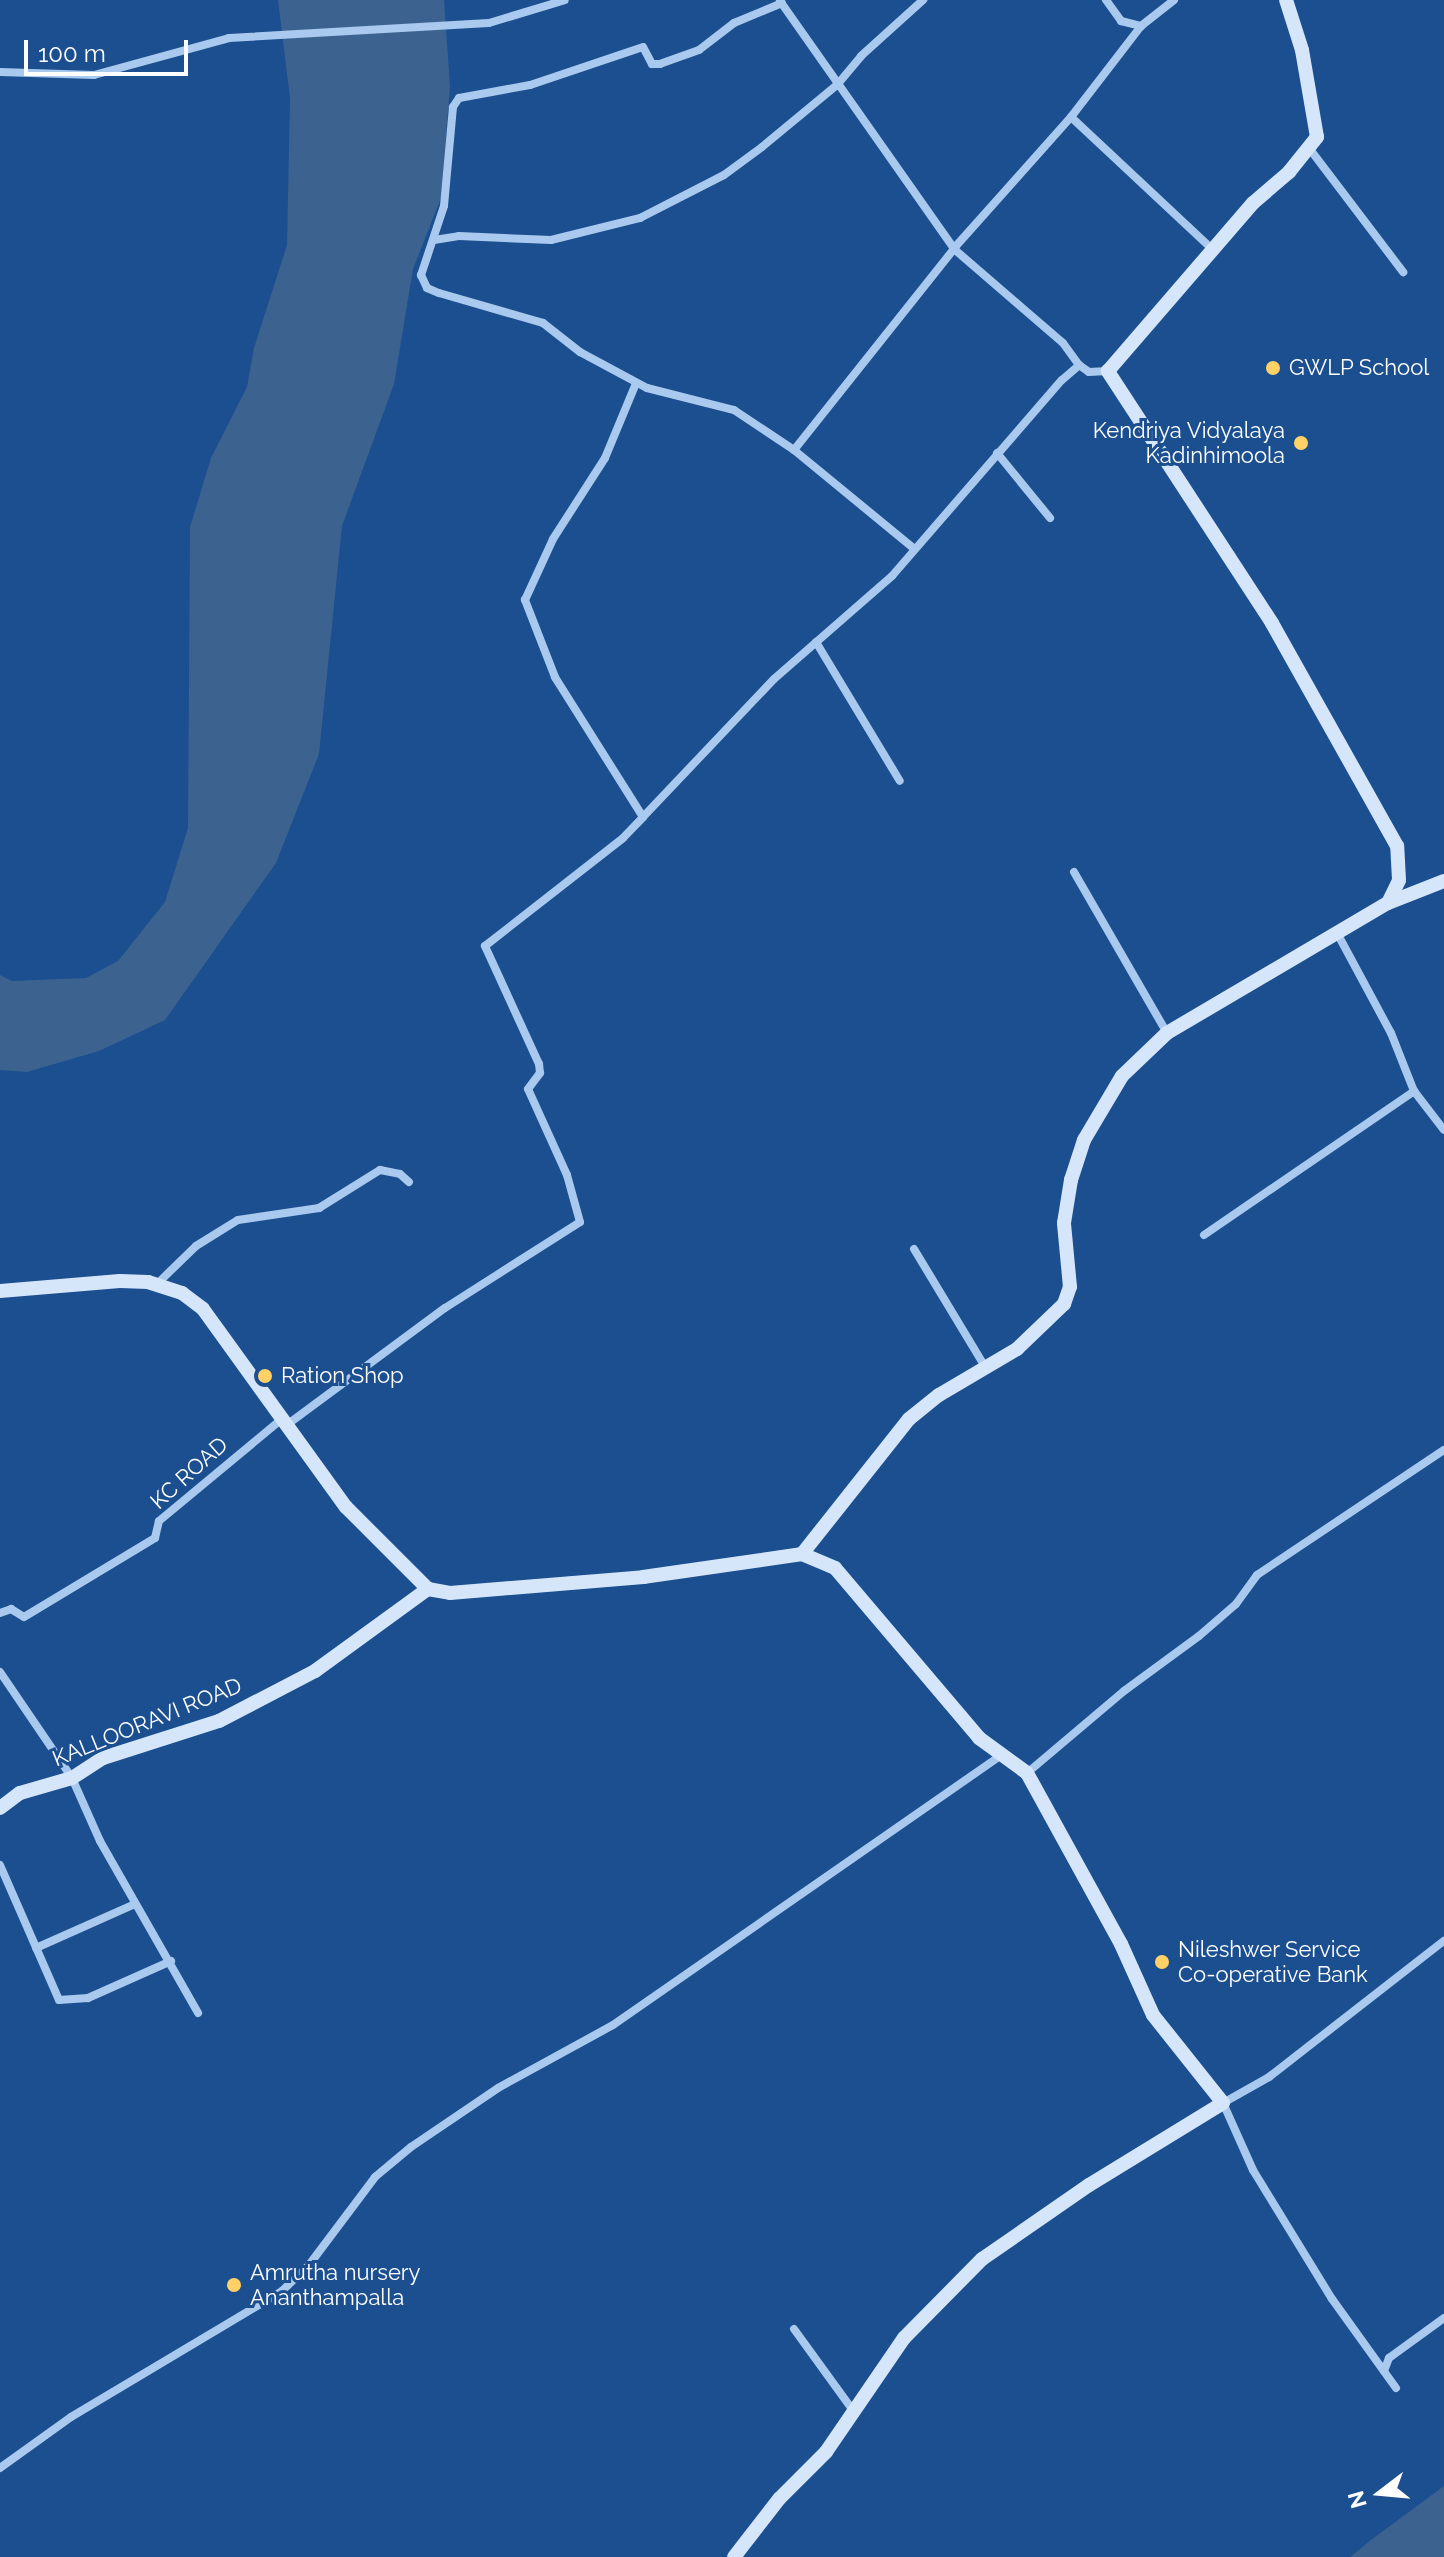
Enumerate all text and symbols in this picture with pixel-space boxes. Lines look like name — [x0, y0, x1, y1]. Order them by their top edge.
scale bar — [28, 24, 192, 74]
text: 100 m — [38, 39, 106, 68]
place label: GWLP School — [1289, 355, 1430, 381]
marker: GWLP School — [1264, 359, 1282, 377]
place label: Kendriya Vidyalaya Kadinhimoola — [1092, 417, 1285, 468]
marker: Kendriya Vidyalaya Kadinhimoola — [1292, 434, 1310, 452]
place label: Ration Shop — [281, 1363, 404, 1389]
marker: Ration Shop — [256, 1367, 274, 1385]
street label: KC ROAD — [145, 1431, 233, 1515]
street label: KALLOORAVI ROAD — [48, 1672, 246, 1772]
place label: Nileshwer Service Co-operative Bank — [1178, 1936, 1368, 1988]
marker: Nileshwer Service Co-operative Bank — [1153, 1953, 1171, 1971]
place label: Amrutha nursery Ananthampalla — [250, 2259, 420, 2310]
marker: Amrutha nursery Ananthampalla — [225, 2276, 243, 2294]
north arrow — [1340, 2453, 1420, 2533]
text: N — [1342, 2488, 1372, 2511]

